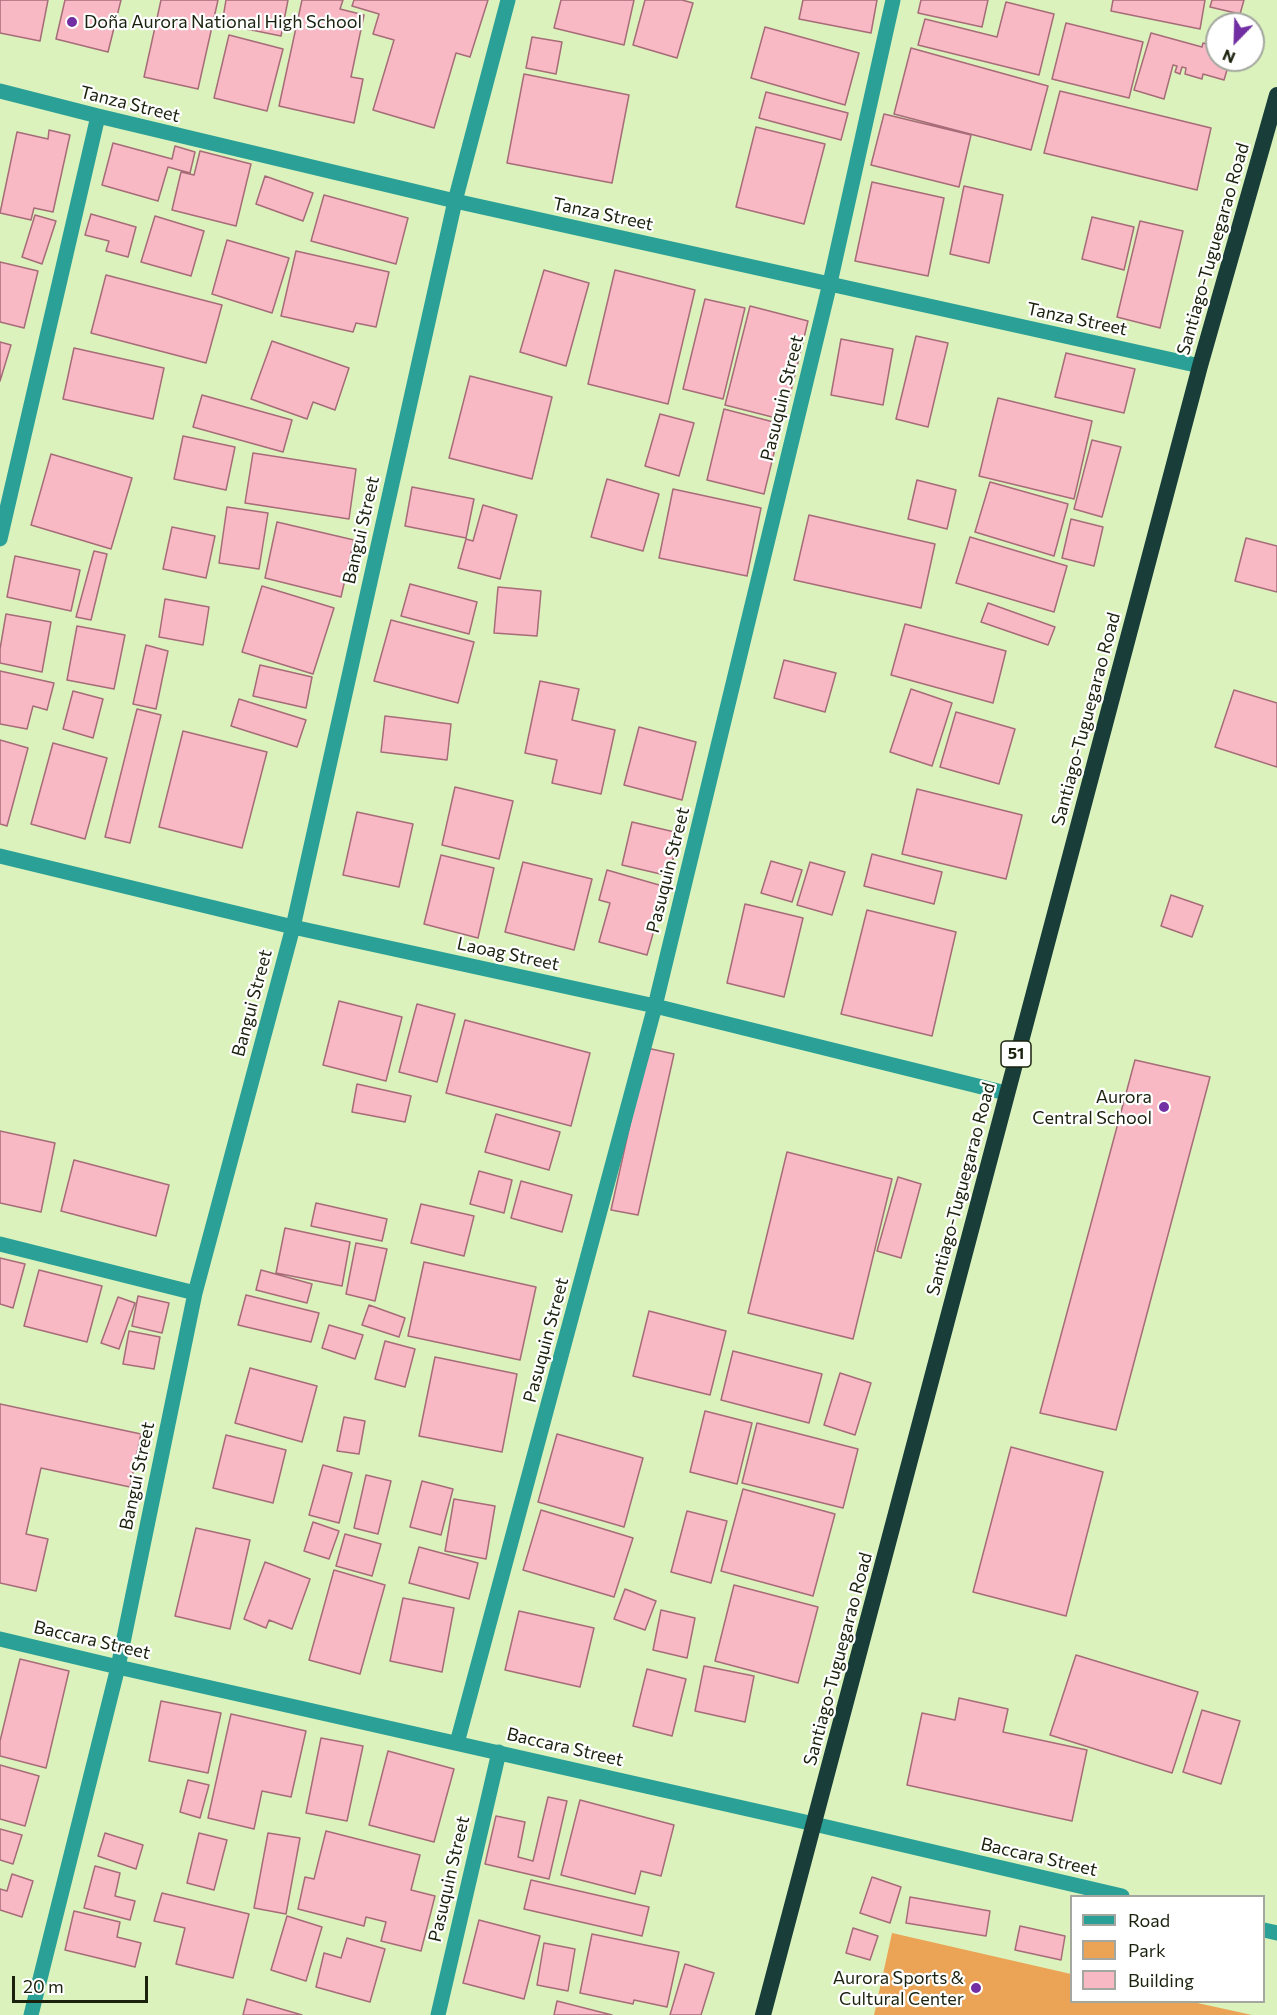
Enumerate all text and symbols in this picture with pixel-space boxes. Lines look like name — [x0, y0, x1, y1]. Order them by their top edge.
place label: Doña Aurora National High School — [84, 11, 362, 33]
north arrow — [1205, 12, 1265, 72]
marker: Doña Aurora National High School — [65, 15, 79, 29]
text: N — [1219, 46, 1238, 68]
street label: Tanza Street — [78, 81, 182, 127]
street label: Santiago-Tuguegarao Road — [1172, 140, 1254, 358]
street label: Tanza Street — [551, 193, 655, 235]
street label: Tanza Street — [1025, 298, 1129, 340]
street label: Pasuquin Street — [756, 333, 808, 463]
street label: Bangui Street — [338, 474, 384, 586]
street label: Santiago-Tuguegarao Road — [1047, 610, 1125, 828]
street label: Pasuquin Street — [642, 805, 694, 935]
street label: Laoag Street — [455, 933, 561, 975]
street label: Bangui Street — [227, 947, 277, 1059]
road number: 51 — [1001, 1041, 1031, 1067]
street label: Santiago-Tuguegarao Road — [922, 1080, 1000, 1298]
place label: Aurora Central School — [1032, 1086, 1152, 1128]
marker: Aurora Central School — [1157, 1100, 1171, 1114]
street label: Pasuquin Street — [519, 1275, 573, 1405]
street label: Bangui Street — [115, 1420, 159, 1532]
street label: Santiago-Tuguegarao Road — [799, 1550, 877, 1768]
street label: Baccara Street — [32, 1616, 152, 1664]
street label: Baccara Street — [505, 1723, 625, 1771]
street label: Pasuquin Street — [424, 1814, 474, 1944]
street label: Baccara Street — [979, 1833, 1099, 1881]
legend — [1070, 1895, 1265, 2003]
text: Road — [1128, 1909, 1170, 1931]
text: Park — [1128, 1939, 1166, 1961]
scale bar — [15, 1964, 152, 2002]
place label: Aurora Sports & Cultural Center — [833, 1967, 964, 2010]
text: Building — [1128, 1969, 1194, 1991]
text: 20 m — [23, 1975, 64, 1997]
marker: Aurora Sports & Cultural Center — [969, 1981, 983, 1995]

